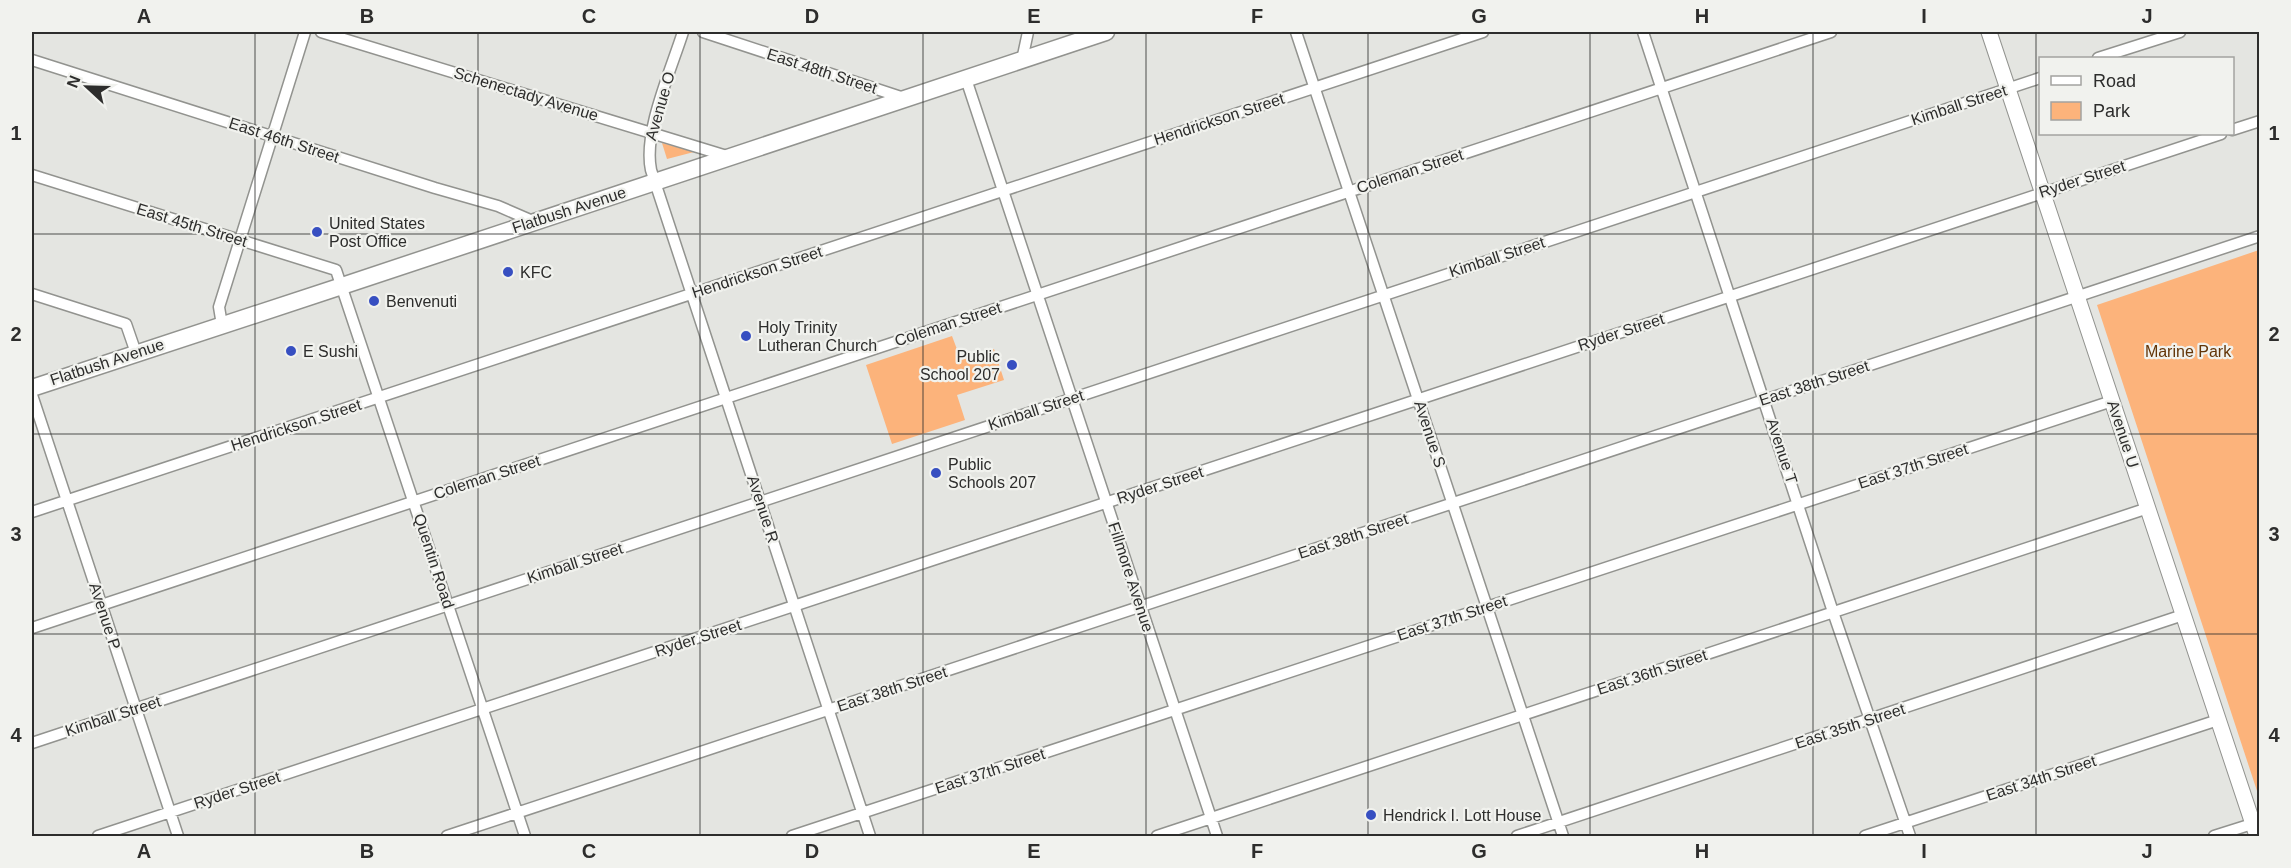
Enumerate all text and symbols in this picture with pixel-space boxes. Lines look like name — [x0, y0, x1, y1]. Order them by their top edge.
text: A — [137, 5, 151, 27]
text: B — [360, 5, 374, 27]
text: C — [582, 5, 596, 27]
text: D — [805, 5, 819, 27]
text: E — [1027, 5, 1041, 27]
text: F — [1251, 5, 1263, 27]
text: G — [1471, 5, 1487, 27]
text: H — [1695, 5, 1709, 27]
text: I — [1921, 5, 1927, 27]
text: J — [2141, 5, 2153, 27]
street label: East 48th Street — [765, 45, 880, 97]
north arrow — [57, 57, 117, 117]
legend — [2039, 57, 2234, 135]
street label: Schenectady Avenue — [452, 64, 600, 124]
street label: Avenue O — [642, 70, 678, 142]
text: Road — [2093, 71, 2136, 91]
text: N — [64, 73, 84, 90]
street label: Kimball Street — [1909, 81, 2010, 128]
street label: Hendrickson Street — [1152, 90, 1287, 148]
text: Park — [2093, 101, 2131, 121]
street label: East 46th Street — [227, 114, 342, 166]
text: 1 — [10, 122, 22, 144]
text: 1 — [2268, 122, 2280, 144]
street label: Coleman Street — [1355, 146, 1466, 196]
street label: Ryder Street — [2037, 157, 2128, 201]
street label: Flatbush Avenue — [510, 184, 628, 236]
street label: East 45th Street — [135, 200, 250, 250]
place label: United States Post Office — [329, 215, 425, 250]
marker: United States Post Office — [310, 225, 324, 239]
street label: Kimball Street — [1447, 233, 1548, 280]
street label: Hendrickson Street — [690, 243, 825, 301]
place label: KFC — [520, 264, 552, 281]
marker: KFC — [501, 265, 515, 279]
place label: Benvenuti — [386, 293, 457, 310]
marker: Benvenuti — [367, 294, 381, 308]
street label: Coleman Street — [893, 299, 1004, 349]
street label: Ryder Street — [1576, 310, 1667, 354]
place label: Holy Trinity Lutheran Church — [758, 319, 877, 354]
text: 2 — [10, 323, 22, 345]
text: 2 — [2268, 323, 2280, 345]
marker: Holy Trinity Lutheran Church — [739, 329, 753, 343]
street label: Flatbush Avenue — [48, 336, 166, 388]
place label: E Sushi — [303, 343, 358, 360]
park label: Marine Park — [2145, 343, 2232, 360]
marker: E Sushi — [284, 344, 298, 358]
place label: Public School 207 — [920, 348, 1000, 383]
street label: East 38th Street — [1757, 357, 1872, 409]
marker: Public School 207 — [1005, 358, 1019, 372]
street label: Kimball Street — [986, 386, 1087, 433]
street label: Hendrickson Street — [229, 396, 364, 454]
street label: Avenue U — [2104, 398, 2142, 470]
street label: Avenue S — [1411, 399, 1449, 469]
street label: Avenue T — [1763, 416, 1801, 486]
street label: East 37th Street — [1856, 440, 1971, 492]
street label: Coleman Street — [432, 452, 543, 502]
place label: Public Schools 207 — [948, 456, 1036, 491]
street label: Ryder Street — [1115, 463, 1206, 507]
marker: Public Schools 207 — [929, 466, 943, 480]
street label: Avenue R — [744, 473, 782, 545]
street label: East 38th Street — [1296, 510, 1411, 562]
street label: Quentin Road — [411, 511, 457, 611]
street label: Fillmore Avenue — [1105, 520, 1157, 634]
text: 3 — [10, 523, 22, 545]
text: 3 — [2268, 523, 2280, 545]
street label: Kimball Street — [525, 539, 626, 586]
street label: Avenue P — [86, 581, 124, 651]
street label: East 37th Street — [1395, 592, 1510, 644]
street label: Ryder Street — [653, 616, 744, 660]
street label: East 36th Street — [1595, 646, 1710, 698]
street label: East 38th Street — [835, 663, 950, 715]
street label: Kimball Street — [63, 692, 164, 739]
street label: East 35th Street — [1793, 700, 1908, 752]
text: 4 — [10, 724, 22, 746]
text: 4 — [2268, 724, 2280, 746]
street label: East 37th Street — [933, 745, 1048, 797]
street label: East 34th Street — [1984, 752, 2099, 804]
street label: Ryder Street — [192, 768, 283, 812]
place label: Hendrick I. Lott House — [1383, 807, 1541, 824]
marker: Hendrick I. Lott House — [1364, 808, 1378, 822]
text: A — [137, 840, 151, 862]
text: B — [360, 840, 374, 862]
text: C — [582, 840, 596, 862]
text: D — [805, 840, 819, 862]
text: E — [1027, 840, 1041, 862]
text: F — [1251, 840, 1263, 862]
text: G — [1471, 840, 1487, 862]
text: H — [1695, 840, 1709, 862]
text: I — [1921, 840, 1927, 862]
text: J — [2141, 840, 2153, 862]

